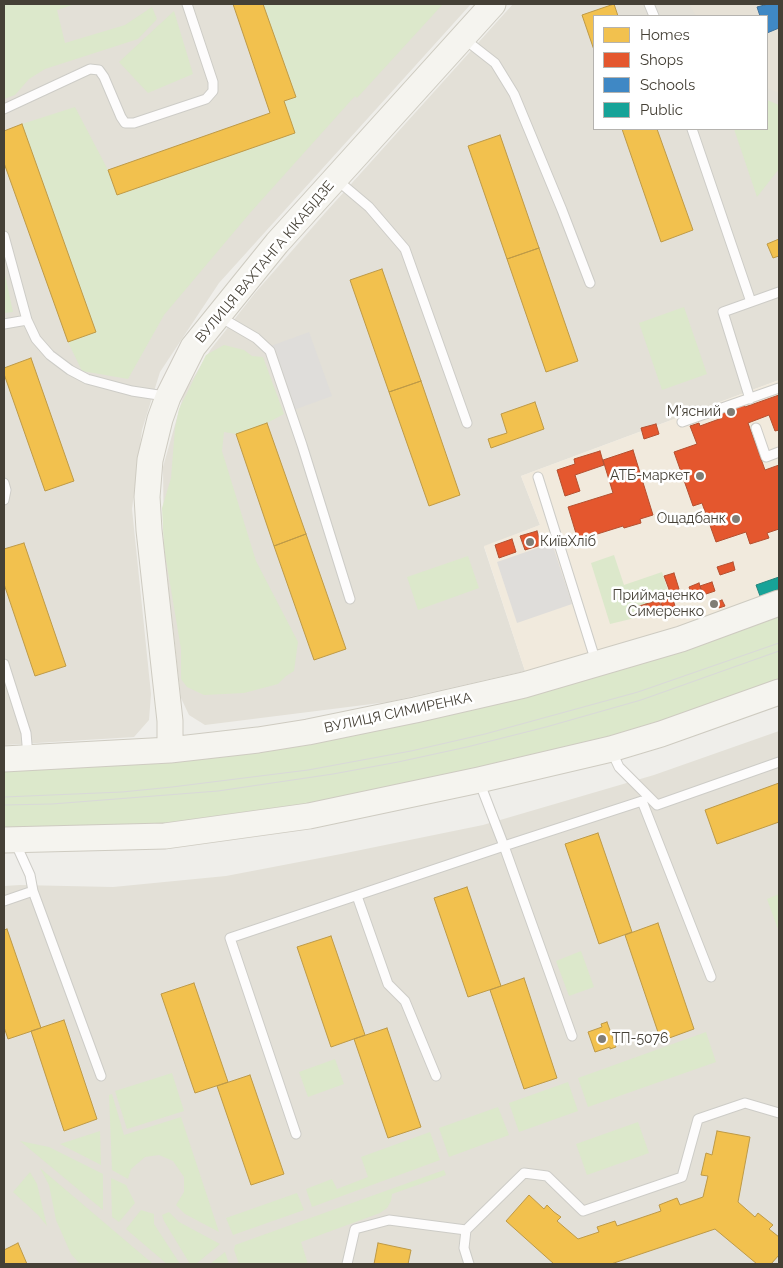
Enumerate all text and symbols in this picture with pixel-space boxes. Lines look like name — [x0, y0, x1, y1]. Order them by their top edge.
legend — [593, 15, 768, 130]
text: Homes — [640, 26, 690, 44]
text: Shops — [640, 51, 683, 69]
text: Schools — [640, 76, 695, 94]
text: Public — [640, 101, 683, 119]
street label: ВУЛИЦЯ ВАХТАНГА КІКАБІДЗЕ — [192, 177, 338, 347]
place label: М'ясний — [667, 404, 721, 420]
marker: М'ясний — [725, 406, 737, 418]
place label: АТБ-маркет — [610, 468, 690, 484]
marker: АТБ-маркет — [694, 470, 706, 482]
place label: Ощадбанк — [657, 511, 726, 527]
marker: Ощадбанк — [730, 513, 742, 525]
place label: КиївХліб — [540, 534, 596, 550]
marker: КиївХліб — [524, 536, 536, 548]
place label: Приймаченко Симеренко — [612, 588, 704, 620]
marker: Приймаченко Симеренко — [708, 598, 720, 610]
street label: ВУЛИЦЯ СИМИРЕНКА — [323, 689, 473, 737]
place label: ТП-5076 — [612, 1031, 668, 1047]
marker: ТП-5076 — [596, 1033, 608, 1045]

